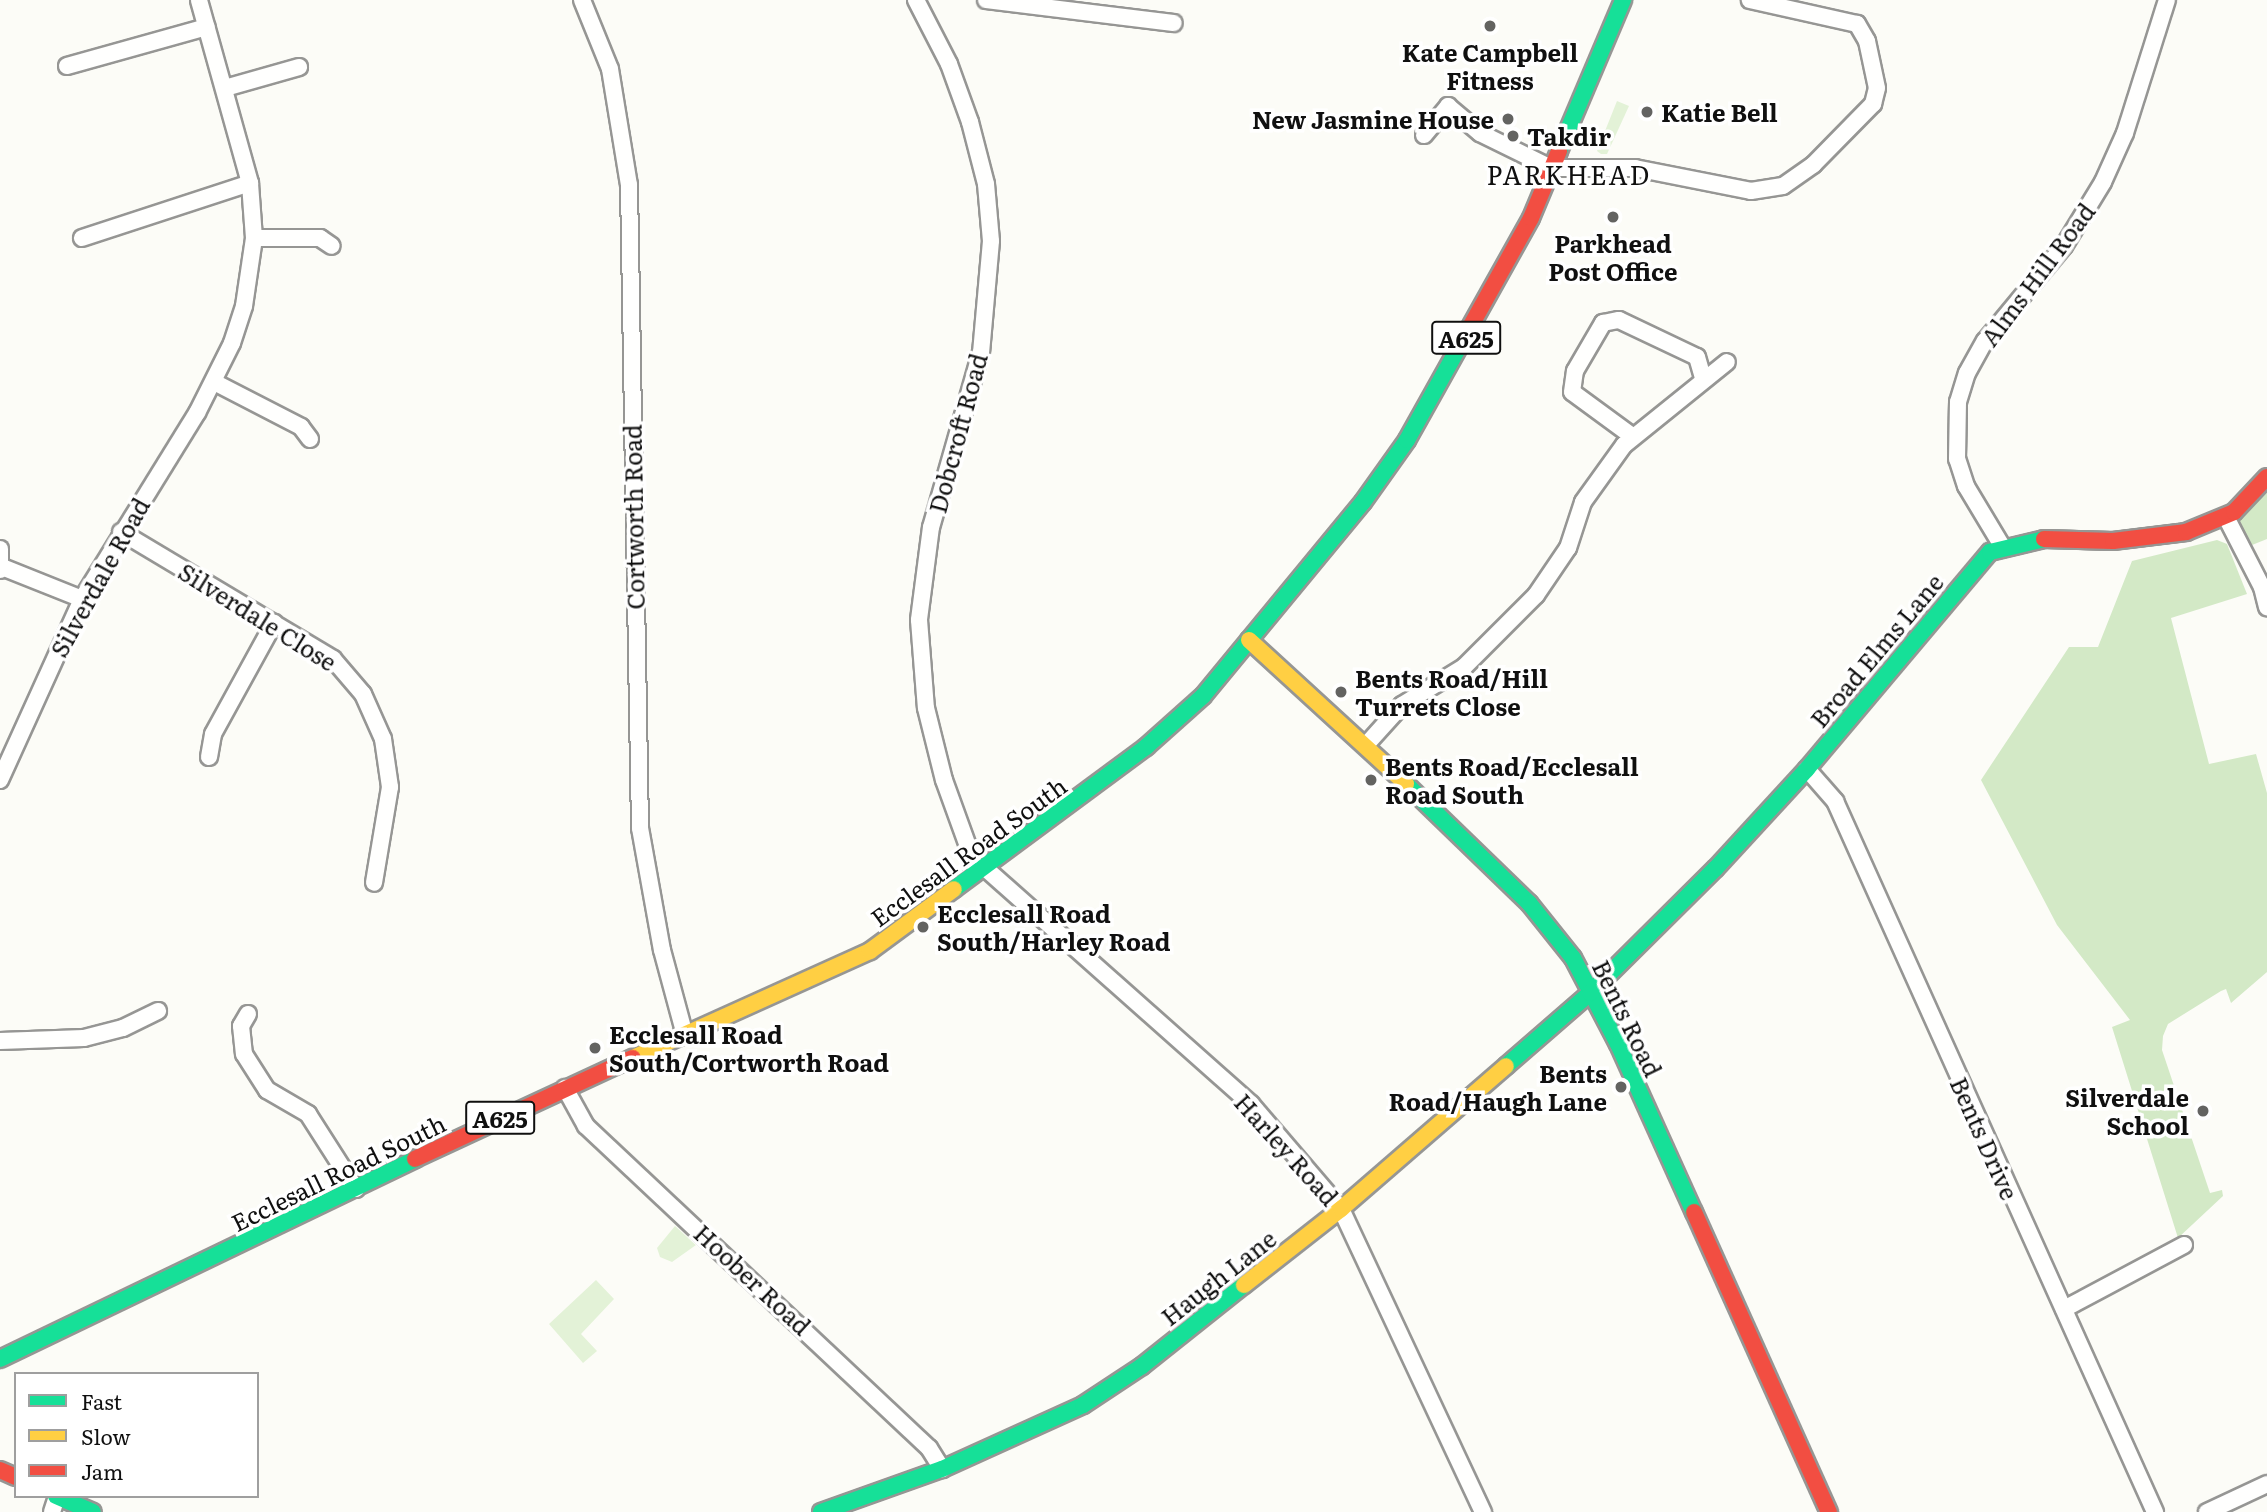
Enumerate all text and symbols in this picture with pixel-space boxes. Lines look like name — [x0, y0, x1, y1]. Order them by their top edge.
marker: Kate Campbell Fitness — [1482, 18, 1498, 34]
place label: Kate Campbell Fitness — [1402, 38, 1578, 94]
place label: Katie Bell — [1661, 98, 1778, 126]
marker: Katie Bell — [1639, 104, 1655, 120]
place label: New Jasmine House — [1252, 105, 1494, 133]
marker: New Jasmine House — [1500, 111, 1516, 127]
place label: Takdir — [1527, 122, 1611, 150]
marker: Takdir — [1505, 128, 1521, 144]
district label: PARKHEAD — [1487, 158, 1651, 190]
street label: Alms Hill Road — [1974, 197, 2100, 351]
marker: Parkhead Post Office — [1605, 209, 1621, 225]
place label: Parkhead Post Office — [1548, 229, 1678, 285]
road number: A625 — [1431, 318, 1501, 358]
street label: Dobcroft Road — [922, 350, 992, 516]
street label: Cortworth Road — [617, 424, 649, 610]
street label: Silverdale Road — [43, 492, 155, 662]
street label: Silverdale Close — [174, 556, 342, 676]
street label: Broad Elms Lane — [1804, 567, 1948, 733]
place label: Bents Road/Hill Turrets Close — [1355, 664, 1548, 720]
marker: Bents Road/Hill Turrets Close — [1333, 684, 1349, 700]
place label: Bents Road/Ecclesall Road South — [1385, 752, 1639, 808]
street label: Ecclesall Road South — [865, 770, 1071, 932]
marker: Bents Road/Ecclesall Road South — [1363, 772, 1379, 788]
place label: Ecclesall Road South/Harley Road — [937, 899, 1171, 955]
marker: Ecclesall Road South/Harley Road — [915, 919, 931, 935]
street label: Bents Road — [1587, 955, 1669, 1081]
place label: Ecclesall Road South/Cortworth Road — [609, 1020, 889, 1076]
marker: Ecclesall Road South/Cortworth Road — [587, 1040, 603, 1056]
place label: Bents Road/Haugh Lane — [1389, 1059, 1607, 1115]
street label: Bents Drive — [1945, 1072, 2025, 1204]
marker: Bents Road/Haugh Lane — [1613, 1079, 1629, 1095]
place label: Silverdale School — [2065, 1083, 2189, 1139]
street label: Harley Road — [1229, 1087, 1345, 1211]
road number: A625 — [465, 1098, 535, 1138]
marker: Silverdale School — [2195, 1103, 2211, 1119]
street label: Ecclesall Road South — [226, 1108, 450, 1236]
street label: Hoober Road — [689, 1218, 817, 1340]
street label: Haugh Lane — [1155, 1223, 1281, 1331]
legend — [14, 1372, 259, 1498]
text: Fast — [81, 1385, 122, 1416]
text: Slow — [81, 1420, 131, 1451]
text: Jam — [81, 1455, 123, 1486]

